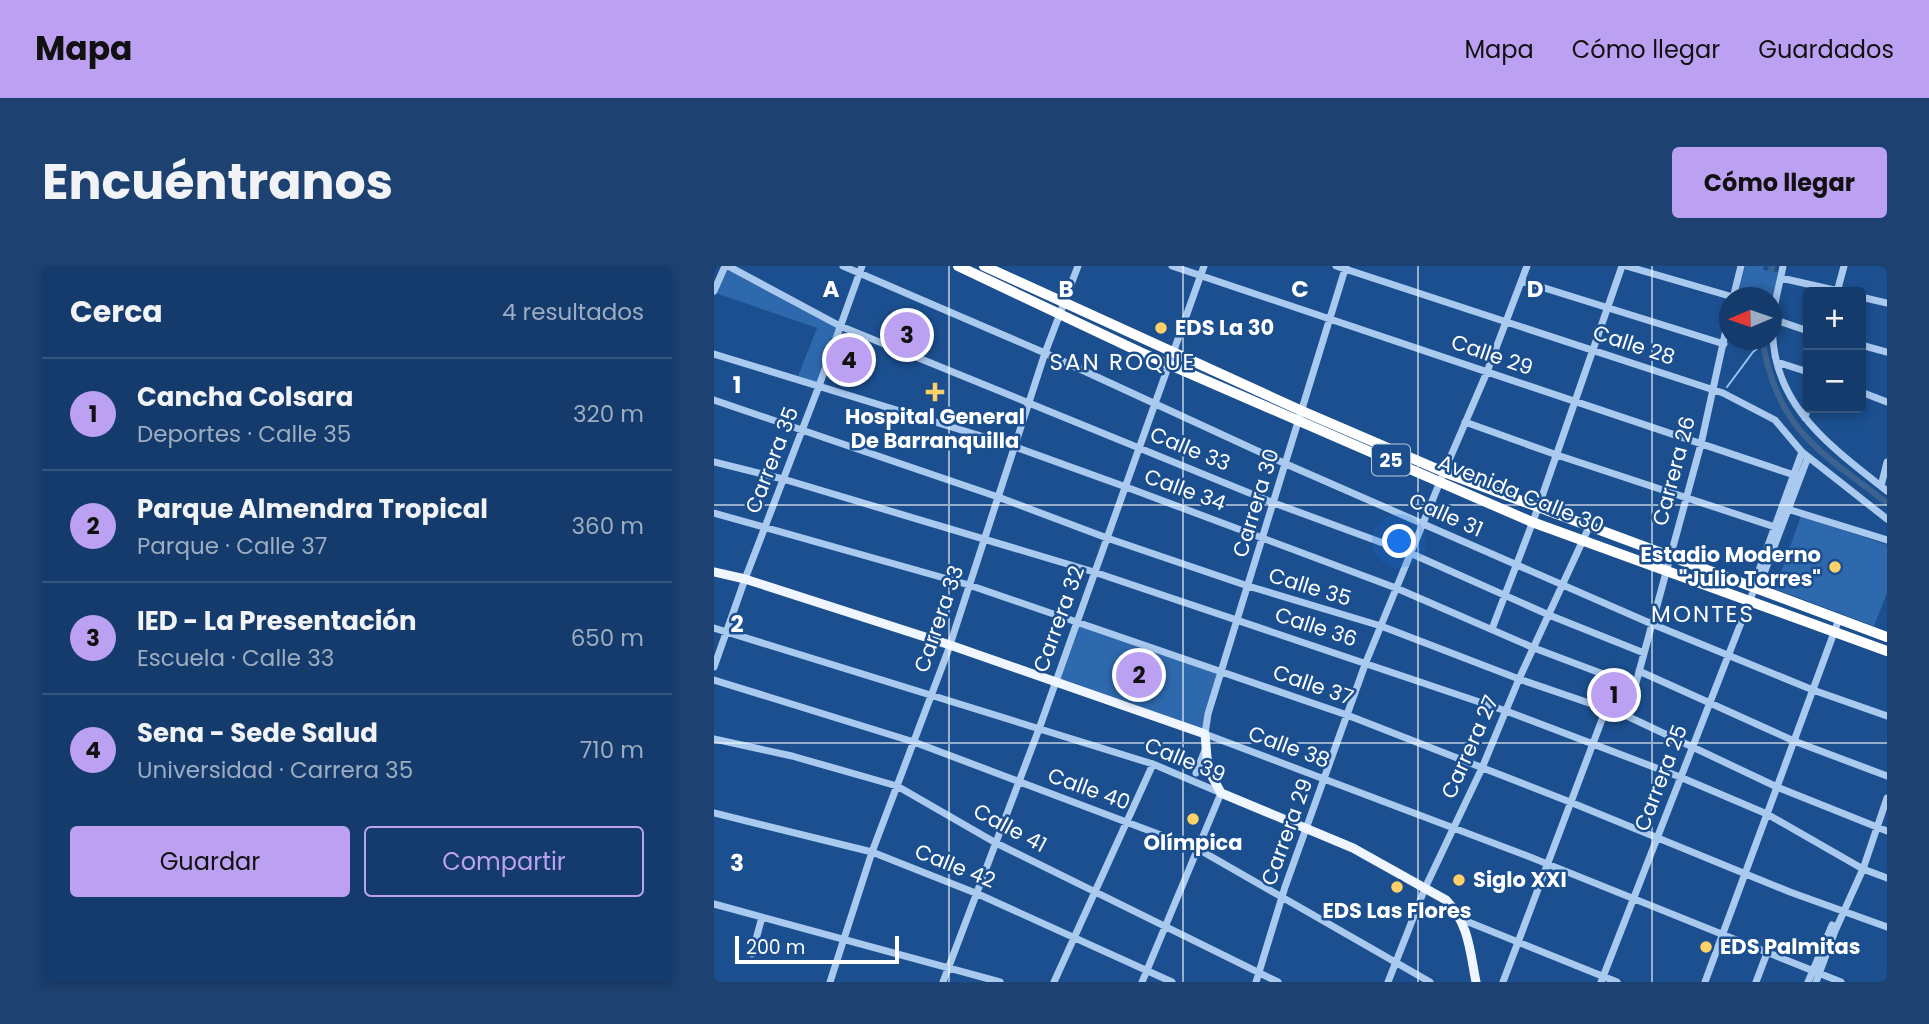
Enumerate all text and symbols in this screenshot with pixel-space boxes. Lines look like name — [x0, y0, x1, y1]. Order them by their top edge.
text: Mapa — [35, 25, 133, 72]
text: Mapa — [1464, 33, 1534, 66]
text: Cómo llegar — [1572, 33, 1720, 66]
text: Guardados — [1758, 33, 1894, 66]
button: Cómo llegar — [1672, 147, 1887, 218]
text: Encuéntranos — [42, 148, 393, 216]
text: A — [823, 273, 840, 305]
text: B — [1058, 273, 1074, 305]
text: C — [1291, 273, 1309, 305]
text: D — [1527, 273, 1543, 305]
north arrow — [1719, 287, 1782, 350]
map controls — [1803, 287, 1866, 413]
button: + — [1803, 287, 1866, 350]
text: Cerca — [70, 290, 163, 333]
text: 4 resultados — [502, 296, 644, 328]
pin: 3 — [884, 309, 930, 361]
place label: EDS La 30 — [1175, 313, 1274, 342]
street label: Calle 28 — [1589, 318, 1679, 371]
marker: EDS La 30 — [1153, 320, 1169, 336]
street label: Calle 29 — [1447, 327, 1537, 382]
pin: 4 — [826, 334, 872, 386]
district label: SAN ROQUE — [1050, 346, 1196, 378]
button: − — [1803, 350, 1866, 413]
text: 1 — [733, 369, 741, 401]
text: Cancha Colsara — [137, 379, 353, 415]
marker: Hospital General De Barranquilla — [925, 382, 945, 402]
text: 1 — [89, 398, 97, 430]
text: 320 m — [573, 398, 644, 430]
street label: Carrera 35 — [738, 402, 805, 517]
place label: Hospital General De Barranquilla — [845, 402, 1025, 455]
street label: Carrera 26 — [1645, 413, 1702, 529]
text: Deportes · Calle 35 — [137, 418, 351, 450]
street label: Calle 33 — [1146, 419, 1235, 478]
road number: 25 — [1372, 444, 1410, 476]
street label: Carrera 30 — [1225, 445, 1286, 561]
street label: Avenida Calle 30 — [1434, 447, 1608, 540]
street label: Calle 34 — [1140, 461, 1230, 518]
street label: Calle 31 — [1404, 485, 1488, 544]
text: Parque Almendra Tropical — [137, 491, 488, 527]
text: 2 — [86, 510, 100, 542]
text: 360 m — [572, 510, 644, 542]
your location — [1382, 524, 1416, 558]
text: Parque · Calle 37 — [137, 530, 327, 562]
place label: Estadio Moderno "Julio Torres" — [1640, 540, 1821, 593]
marker: Estadio Moderno "Julio Torres" — [1827, 559, 1843, 575]
street label: Calle 35 — [1265, 560, 1355, 613]
street label: Carrera 33 — [907, 561, 970, 676]
street label: Carrera 32 — [1026, 562, 1091, 676]
district label: MONTES — [1651, 598, 1755, 630]
street label: Calle 36 — [1271, 600, 1361, 653]
text: IED - La Presentación — [137, 603, 416, 639]
text: 2 — [730, 608, 744, 640]
text: 3 — [86, 622, 100, 654]
text: 650 m — [571, 622, 644, 654]
text: Escuela · Calle 33 — [137, 642, 334, 674]
pin: 2 — [1116, 649, 1162, 701]
street label: Calle 37 — [1269, 657, 1357, 712]
pin: 1 — [1591, 669, 1637, 721]
street label: Carrera 27 — [1434, 691, 1505, 803]
text: Sena - Sede Salud — [137, 715, 378, 751]
street label: Calle 38 — [1244, 718, 1334, 775]
street label: Carrera 25 — [1627, 720, 1694, 835]
street label: Calle 39 — [1140, 730, 1230, 789]
text: 4 — [85, 734, 101, 766]
text: 710 m — [580, 734, 644, 766]
text: Universidad · Carrera 35 — [137, 754, 413, 786]
street label: Calle 40 — [1044, 760, 1134, 817]
street label: Carrera 29 — [1254, 774, 1319, 889]
street label: Calle 41 — [968, 796, 1052, 859]
marker: Olímpica — [1185, 811, 1201, 827]
button: Guardar — [70, 826, 350, 897]
button: Compartir — [364, 826, 644, 897]
place label: Olímpica — [1143, 828, 1243, 857]
street label: Calle 42 — [911, 836, 1000, 895]
text: 3 — [730, 847, 744, 879]
place label: Siglo XXI — [1473, 865, 1567, 894]
marker: Siglo XXI — [1451, 872, 1467, 888]
marker: EDS Las Flores — [1389, 879, 1405, 895]
place label: EDS Las Flores — [1322, 896, 1472, 925]
place label: EDS Palmitas — [1720, 932, 1861, 961]
scale bar — [735, 933, 900, 965]
text: 200 m — [746, 934, 805, 961]
marker: EDS Palmitas — [1698, 939, 1714, 955]

